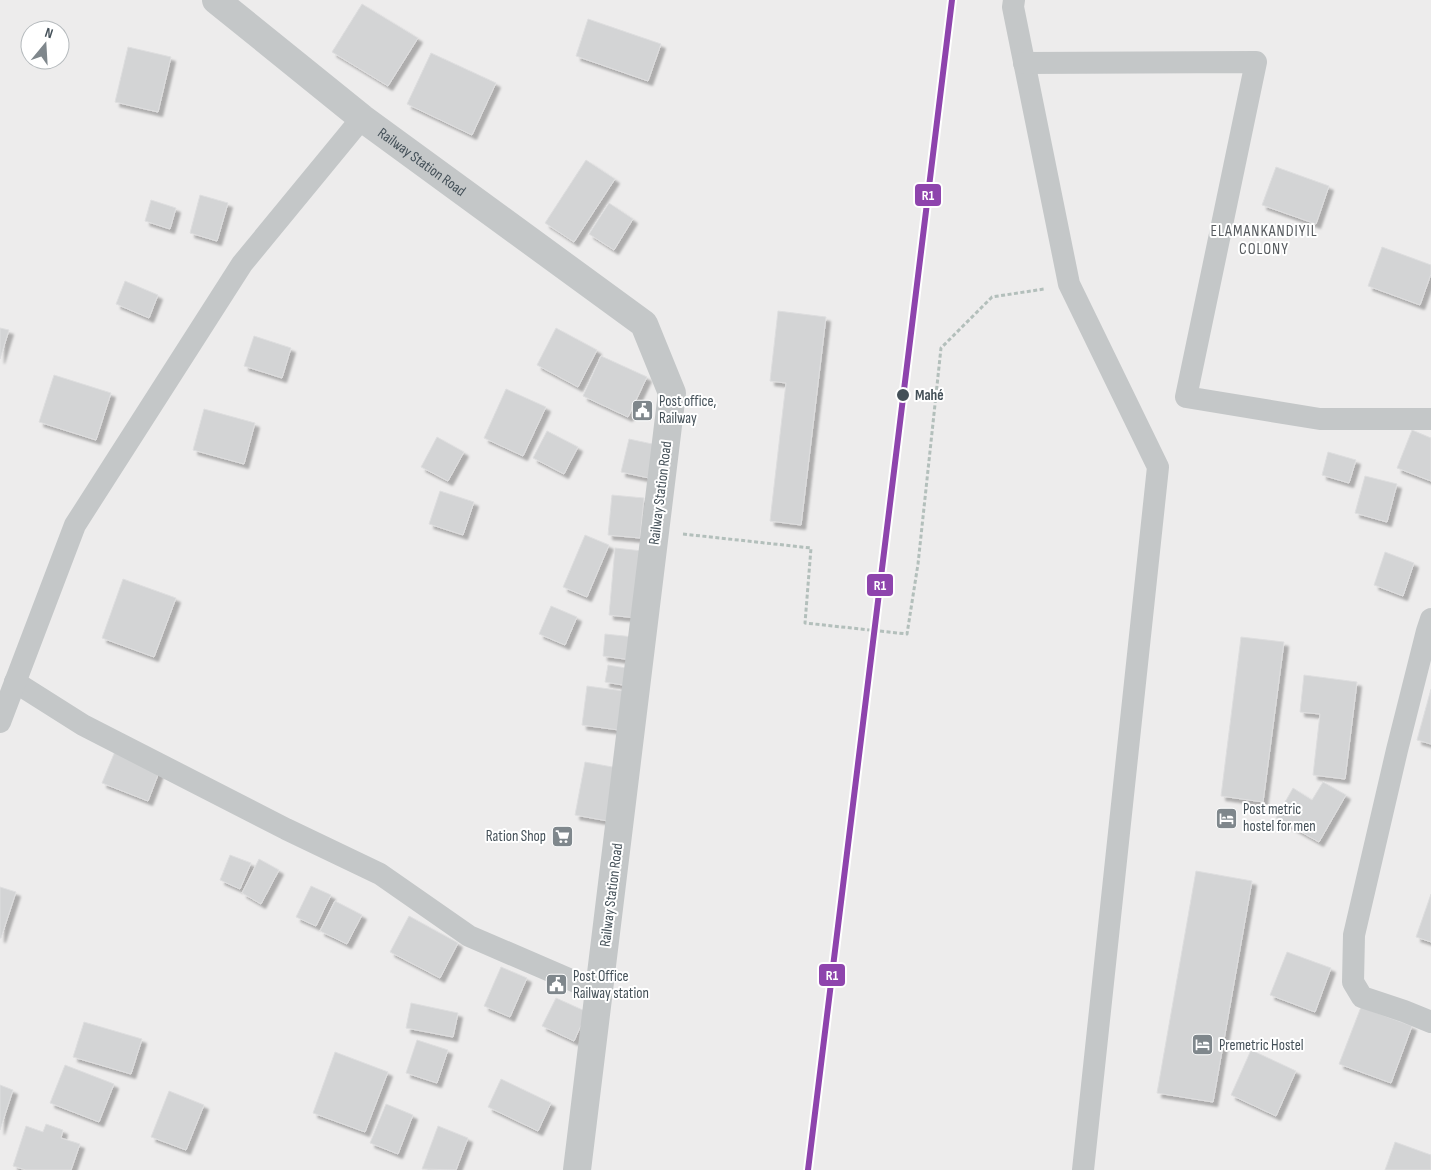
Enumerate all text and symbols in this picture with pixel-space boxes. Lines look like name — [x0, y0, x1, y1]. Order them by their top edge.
north arrow — [20, 20, 70, 70]
text: N — [43, 24, 55, 42]
street label: Railway Station Road — [374, 124, 469, 201]
line badge: R1 — [914, 183, 942, 207]
text: R1 — [922, 187, 935, 204]
district label: ELAMANKANDIYIL COLONY — [1210, 222, 1318, 259]
place label: Mahé — [915, 386, 944, 405]
marker: Mahé — [895, 387, 911, 403]
place label: Post office, Railway — [659, 392, 716, 428]
public building icon: Post office, Railway — [631, 398, 655, 422]
street label: Railway Station Road — [645, 440, 676, 546]
line badge: R1 — [866, 573, 894, 597]
text: R1 — [874, 577, 887, 594]
place label: Post metric hostel for men — [1243, 800, 1316, 836]
hotel icon: Post metric hostel for men — [1215, 806, 1239, 830]
supermarket icon: Ration Shop — [550, 824, 574, 848]
place label: Ration Shop — [486, 827, 546, 846]
street label: Railway Station Road — [596, 842, 627, 948]
line badge: R1 — [818, 963, 846, 987]
place label: Post Office Railway station — [573, 967, 649, 1003]
text: R1 — [826, 967, 839, 984]
public building icon: Post Office Railway station — [545, 973, 569, 997]
hotel icon: Premetric Hostel — [1191, 1033, 1215, 1057]
place label: Premetric Hostel — [1219, 1036, 1304, 1055]

